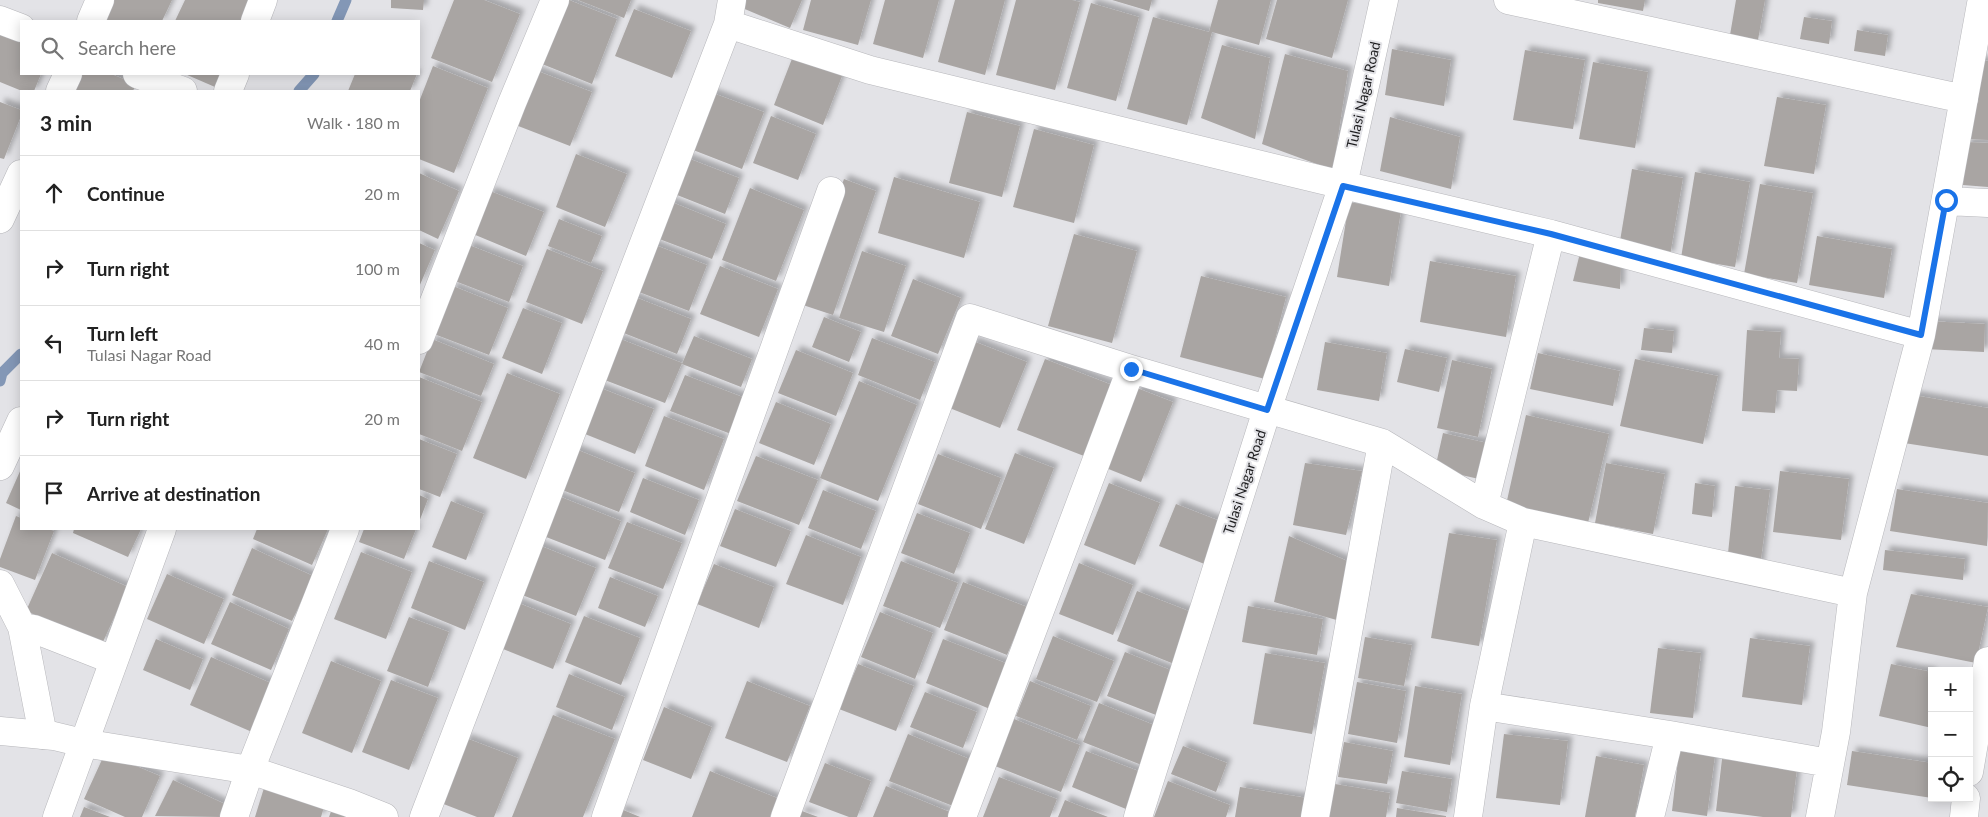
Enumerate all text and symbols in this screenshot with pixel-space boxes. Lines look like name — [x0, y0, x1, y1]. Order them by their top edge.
search box — [20, 20, 420, 75]
icon: search — [38, 34, 66, 62]
text: Search here — [78, 36, 176, 59]
street label: Tulasi Nagar Road — [1342, 40, 1384, 150]
text: 3 min — [40, 110, 92, 135]
text: Walk · 180 m — [307, 113, 400, 132]
icon: ahead — [40, 179, 68, 207]
text: Continue — [87, 182, 165, 205]
text: 20 m — [364, 184, 400, 203]
route start — [1935, 189, 1958, 212]
icon: right — [40, 254, 68, 282]
text: Turn right — [87, 257, 169, 280]
text: 100 m — [355, 259, 400, 278]
text: Turn left — [87, 322, 158, 345]
icon: left — [40, 329, 68, 357]
text: 40 m — [364, 334, 400, 353]
text: Tulasi Nagar Road — [87, 345, 212, 364]
route end — [1120, 358, 1143, 381]
icon: right — [40, 404, 68, 432]
text: Turn right — [87, 407, 169, 430]
text: 20 m — [364, 409, 400, 428]
street label: Tulasi Nagar Road — [1219, 428, 1269, 536]
icon: arrive — [40, 479, 68, 507]
text: Arrive at destination — [87, 482, 260, 505]
map controls — [1928, 667, 1973, 802]
button: + — [1928, 667, 1973, 712]
button: − — [1928, 712, 1973, 757]
button: locate — [1928, 757, 1973, 802]

